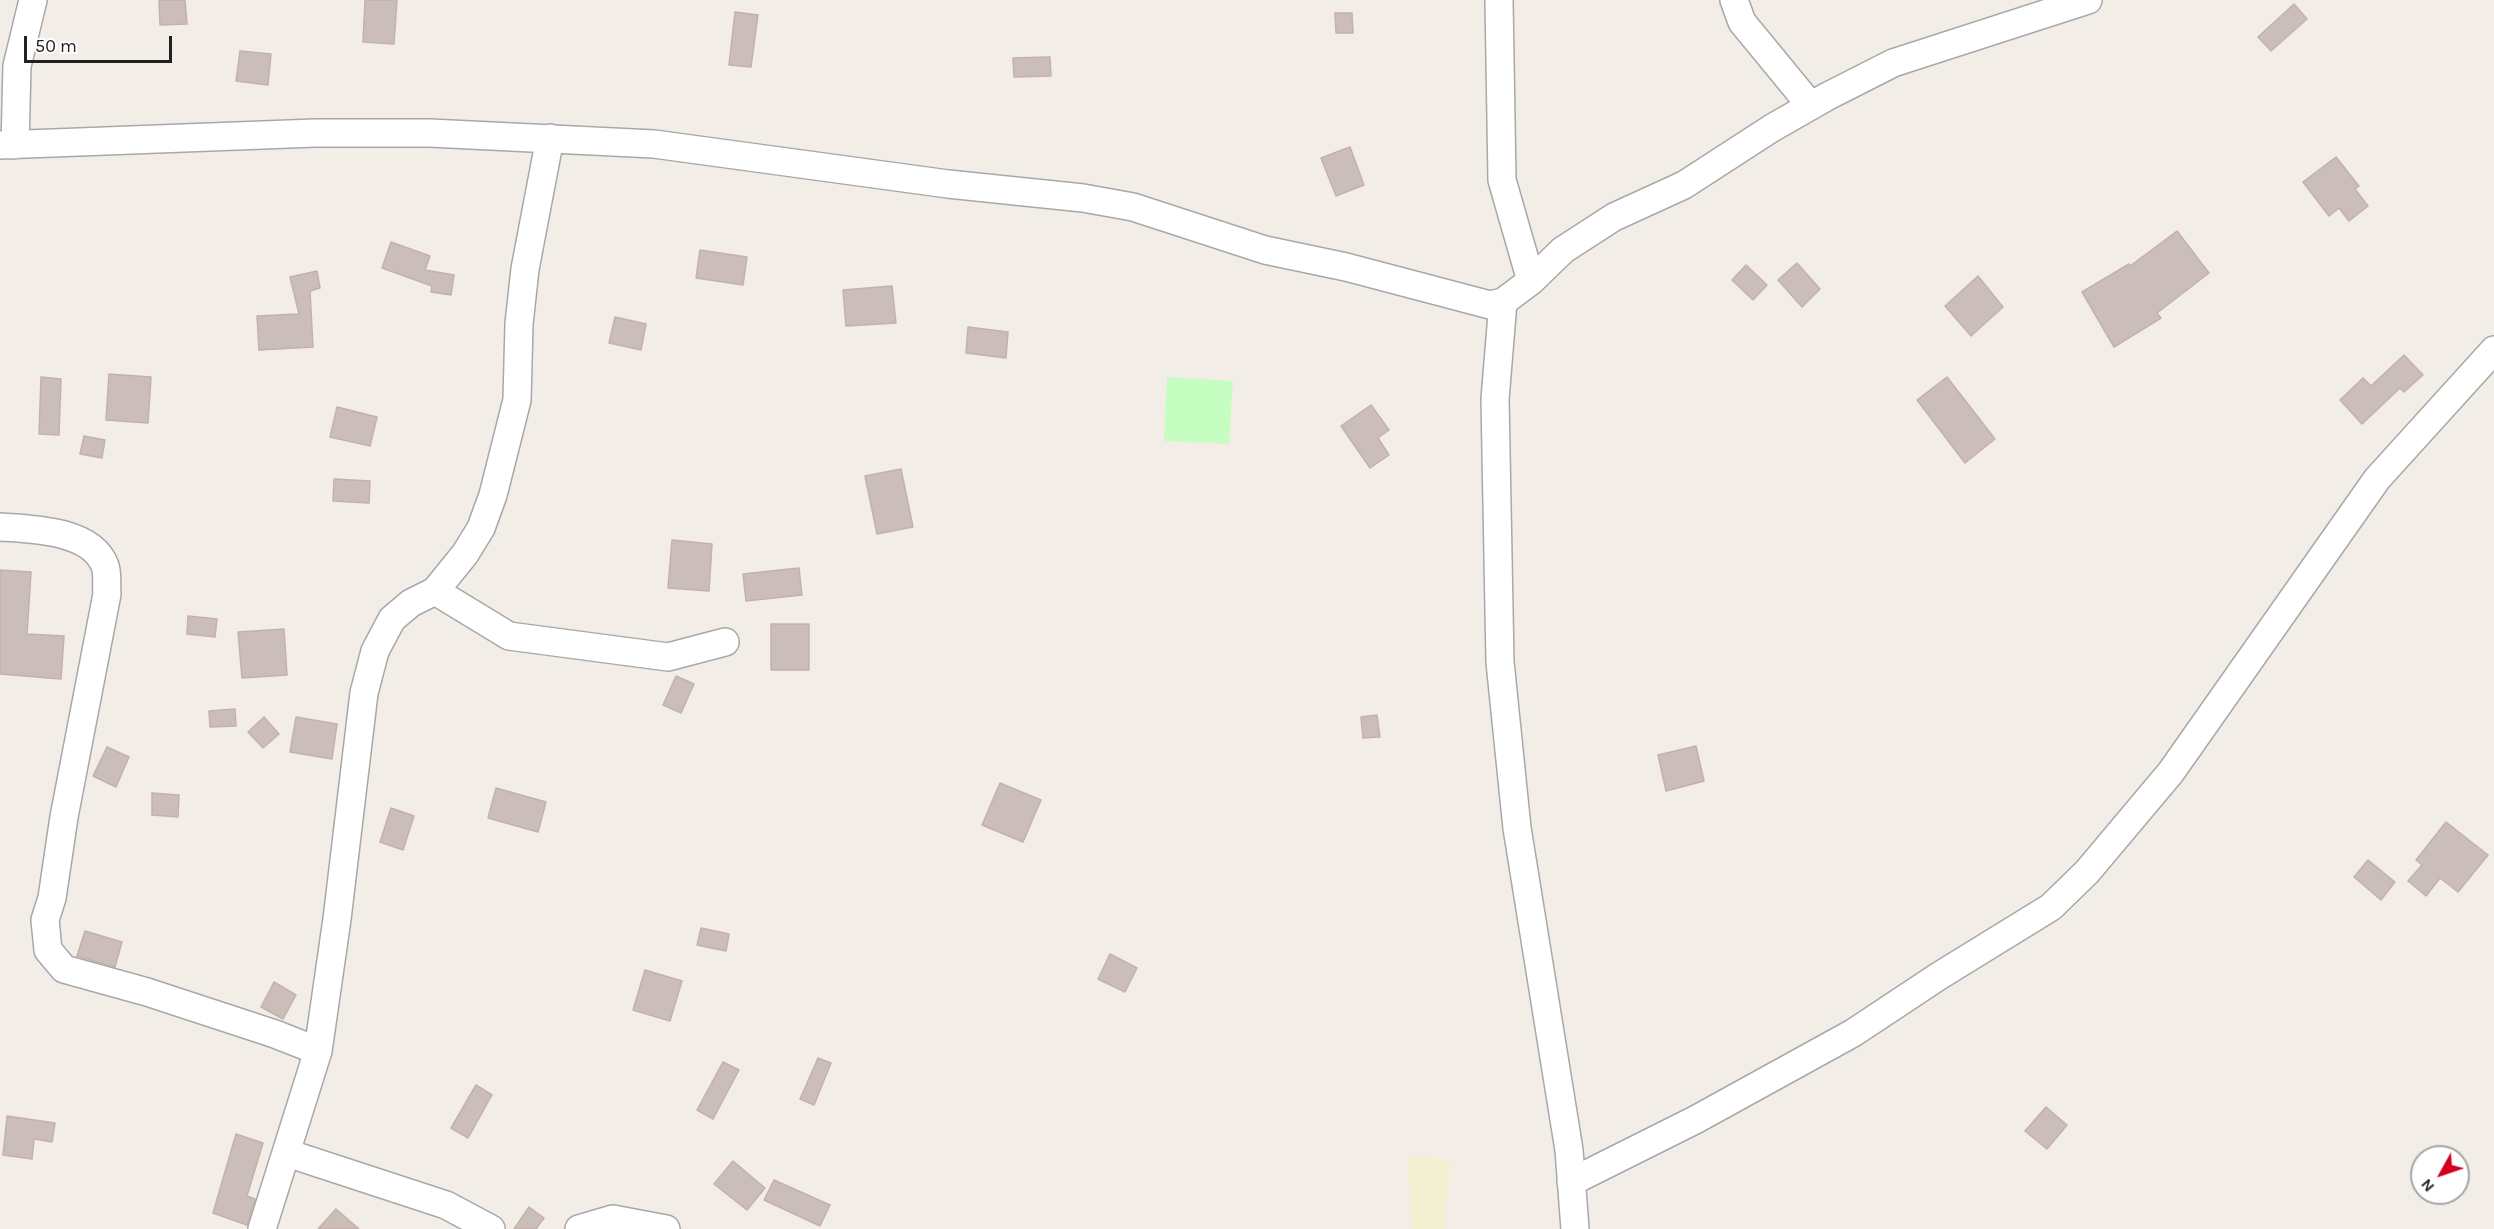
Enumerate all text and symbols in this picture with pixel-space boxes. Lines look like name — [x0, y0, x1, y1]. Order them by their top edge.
scale bar — [27, 24, 176, 62]
text: 50 m — [35, 35, 77, 57]
north arrow — [2410, 1145, 2470, 1205]
text: N — [2416, 1175, 2438, 1196]

